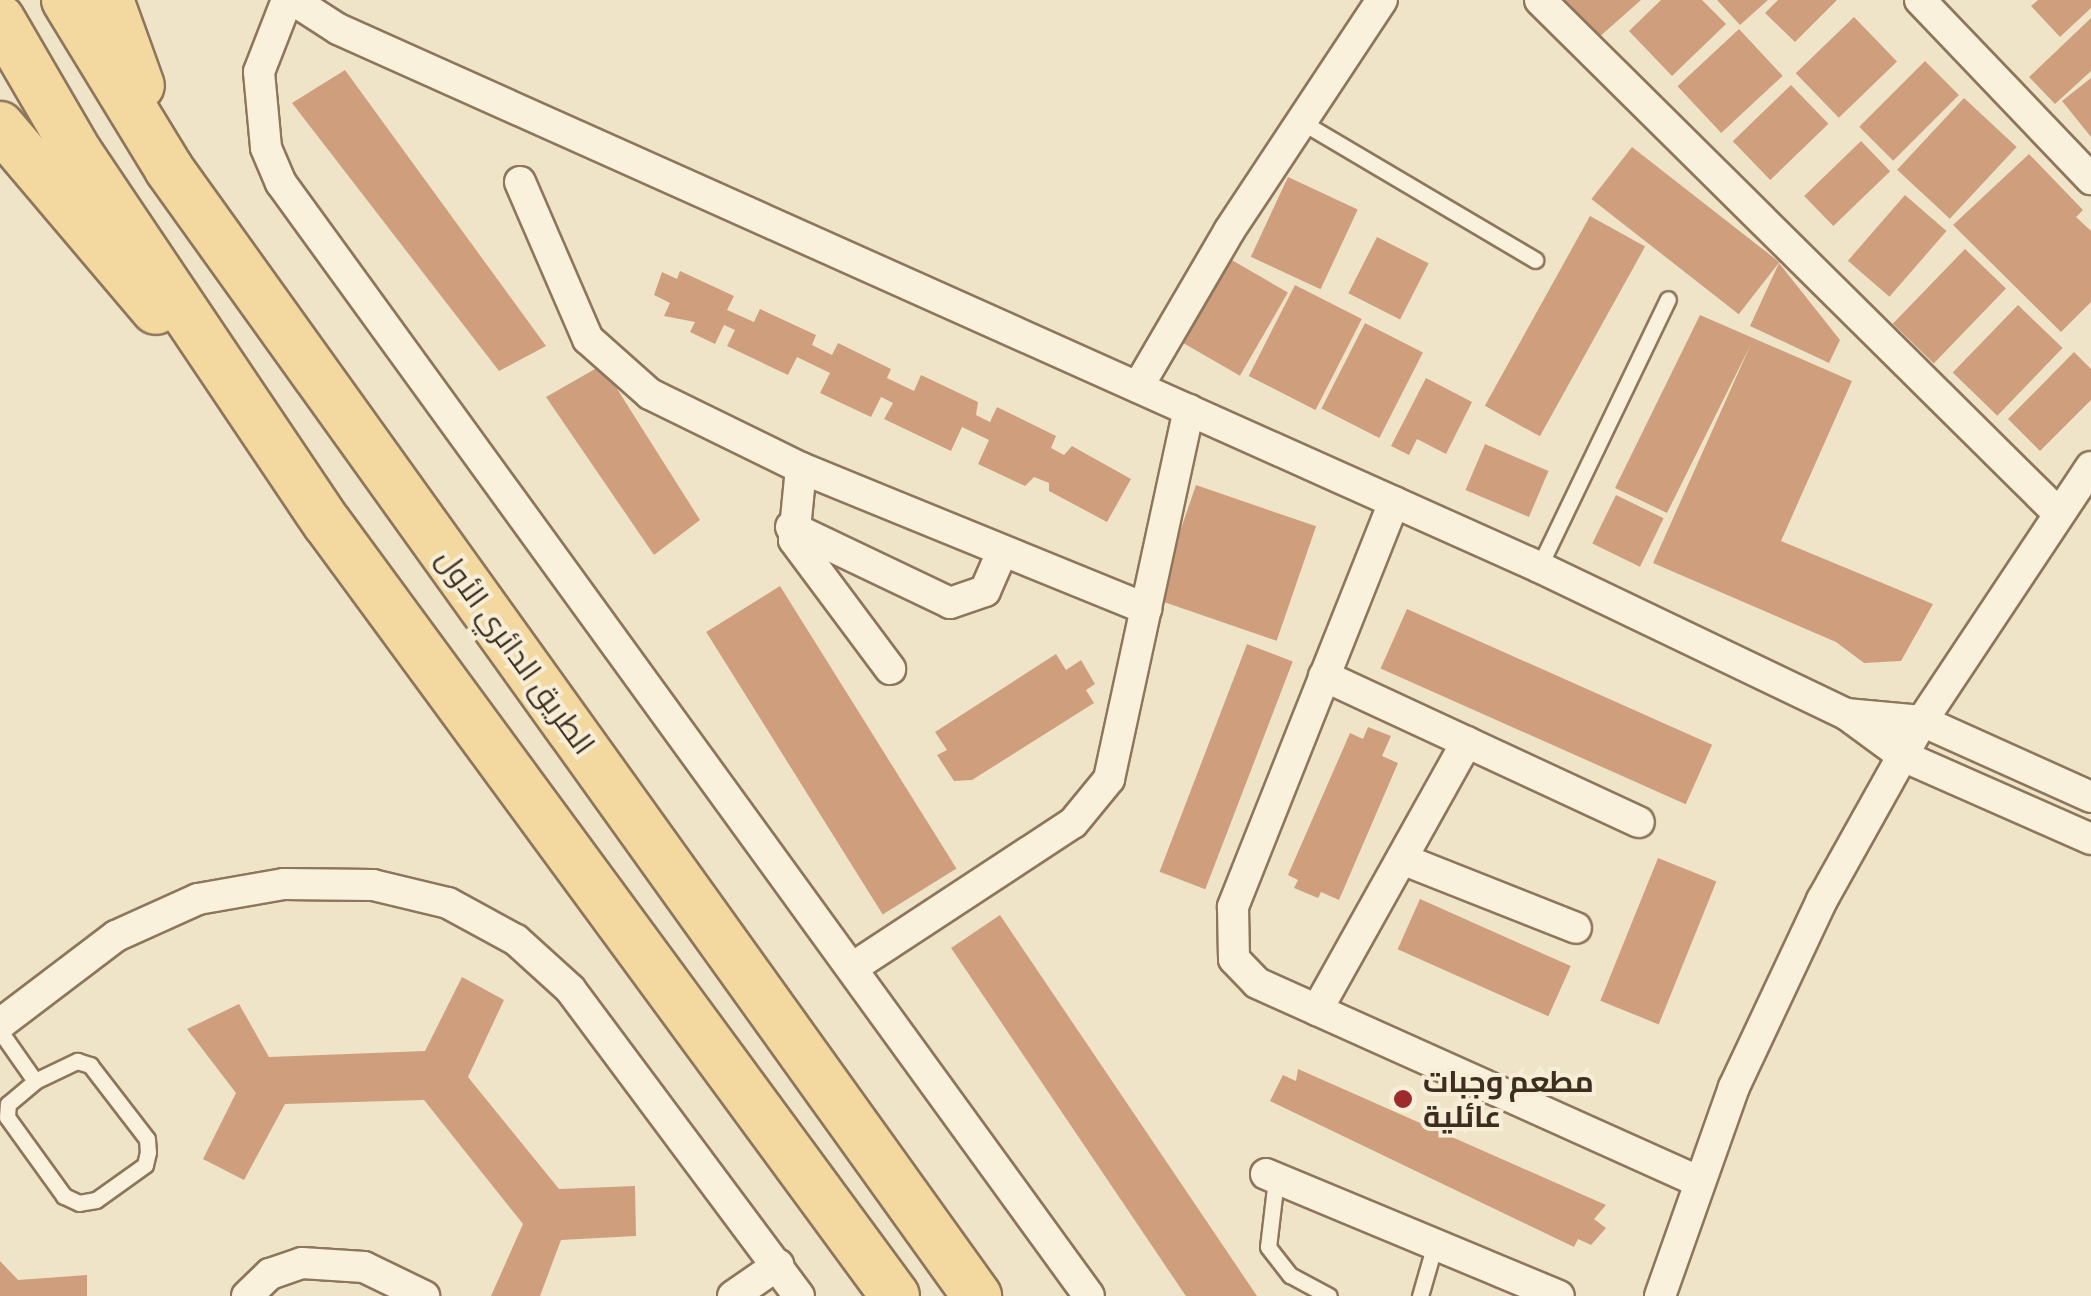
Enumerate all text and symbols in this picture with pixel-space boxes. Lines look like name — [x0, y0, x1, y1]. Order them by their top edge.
street label: الطريق الدائري الأول — [428, 542, 602, 762]
place label: مطعم وجبات عائلية — [1423, 1064, 1594, 1134]
marker: مطعم وجبات عائلية — [1392, 1088, 1414, 1110]

